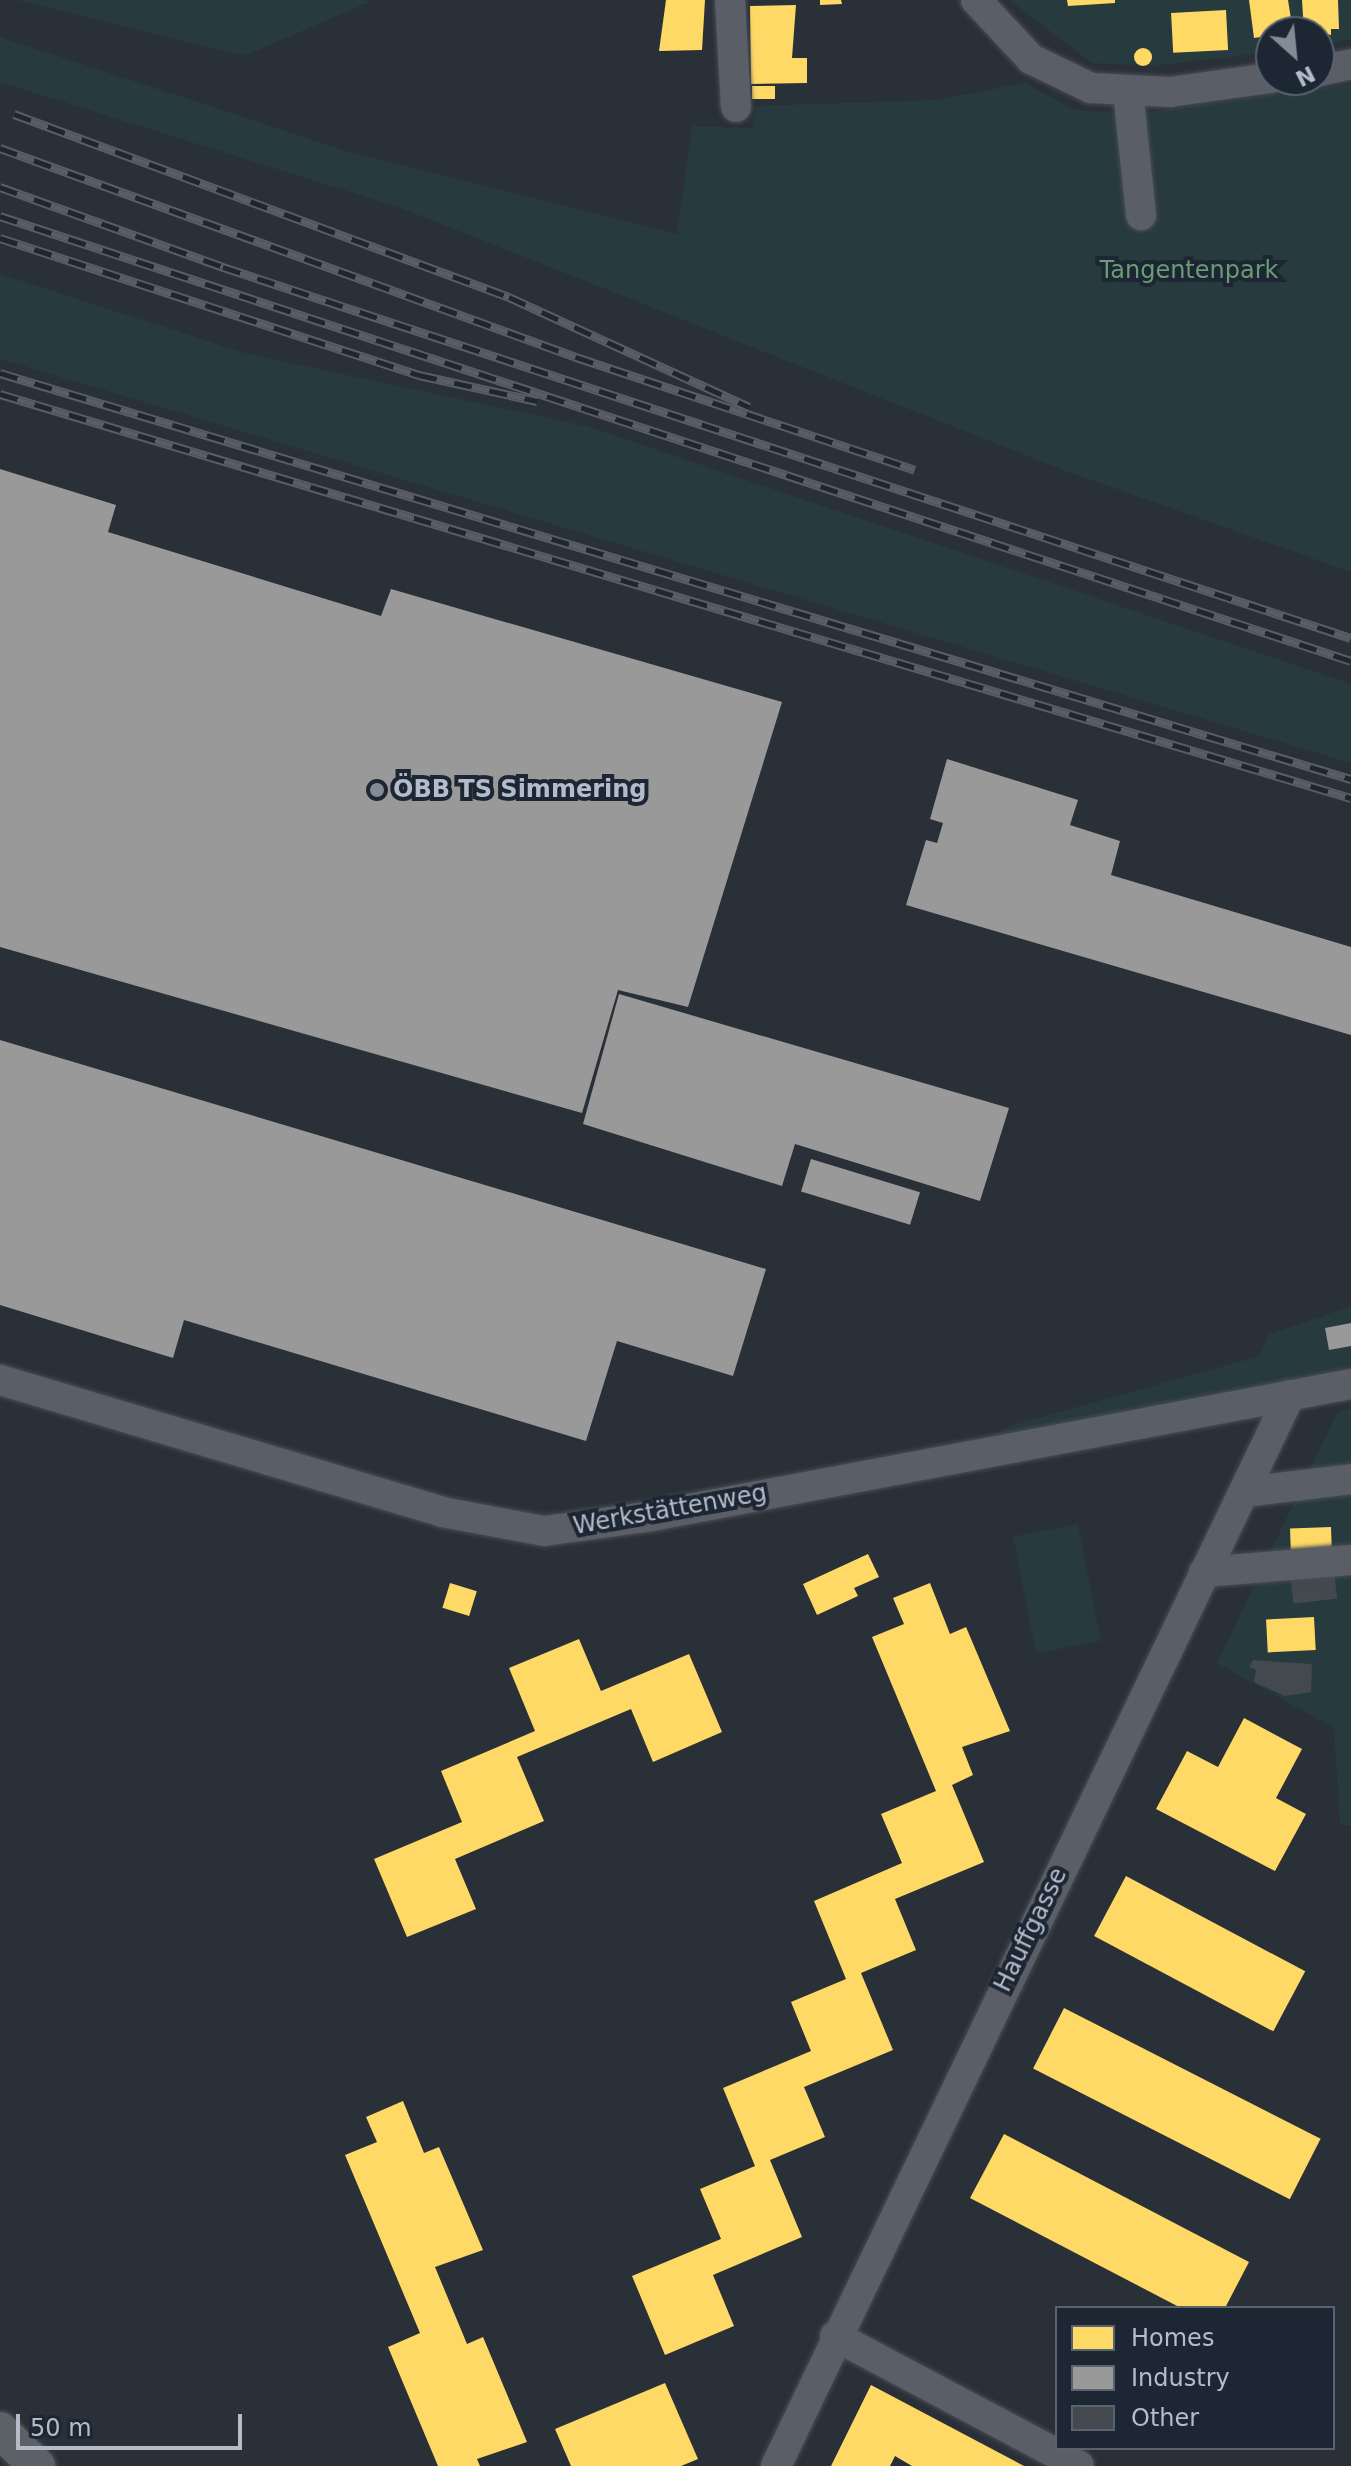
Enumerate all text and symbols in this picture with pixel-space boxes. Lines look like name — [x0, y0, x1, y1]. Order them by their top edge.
north arrow — [1255, 16, 1335, 96]
text: N — [1291, 61, 1319, 91]
park label: Tangentenpark — [1100, 257, 1278, 285]
place label: ÖBB TS Simmering — [393, 776, 646, 804]
marker: ÖBB TS Simmering — [368, 781, 386, 799]
street label: Werkstättenweg — [571, 1479, 769, 1541]
street label: Hauffgasse — [989, 1863, 1073, 1997]
legend — [1055, 2306, 1335, 2450]
text: Homes — [1131, 2324, 1214, 2352]
text: Industry — [1131, 2364, 1230, 2392]
scale bar — [20, 2398, 246, 2448]
text: Other — [1131, 2404, 1199, 2432]
text: 50 m — [30, 2414, 92, 2442]

